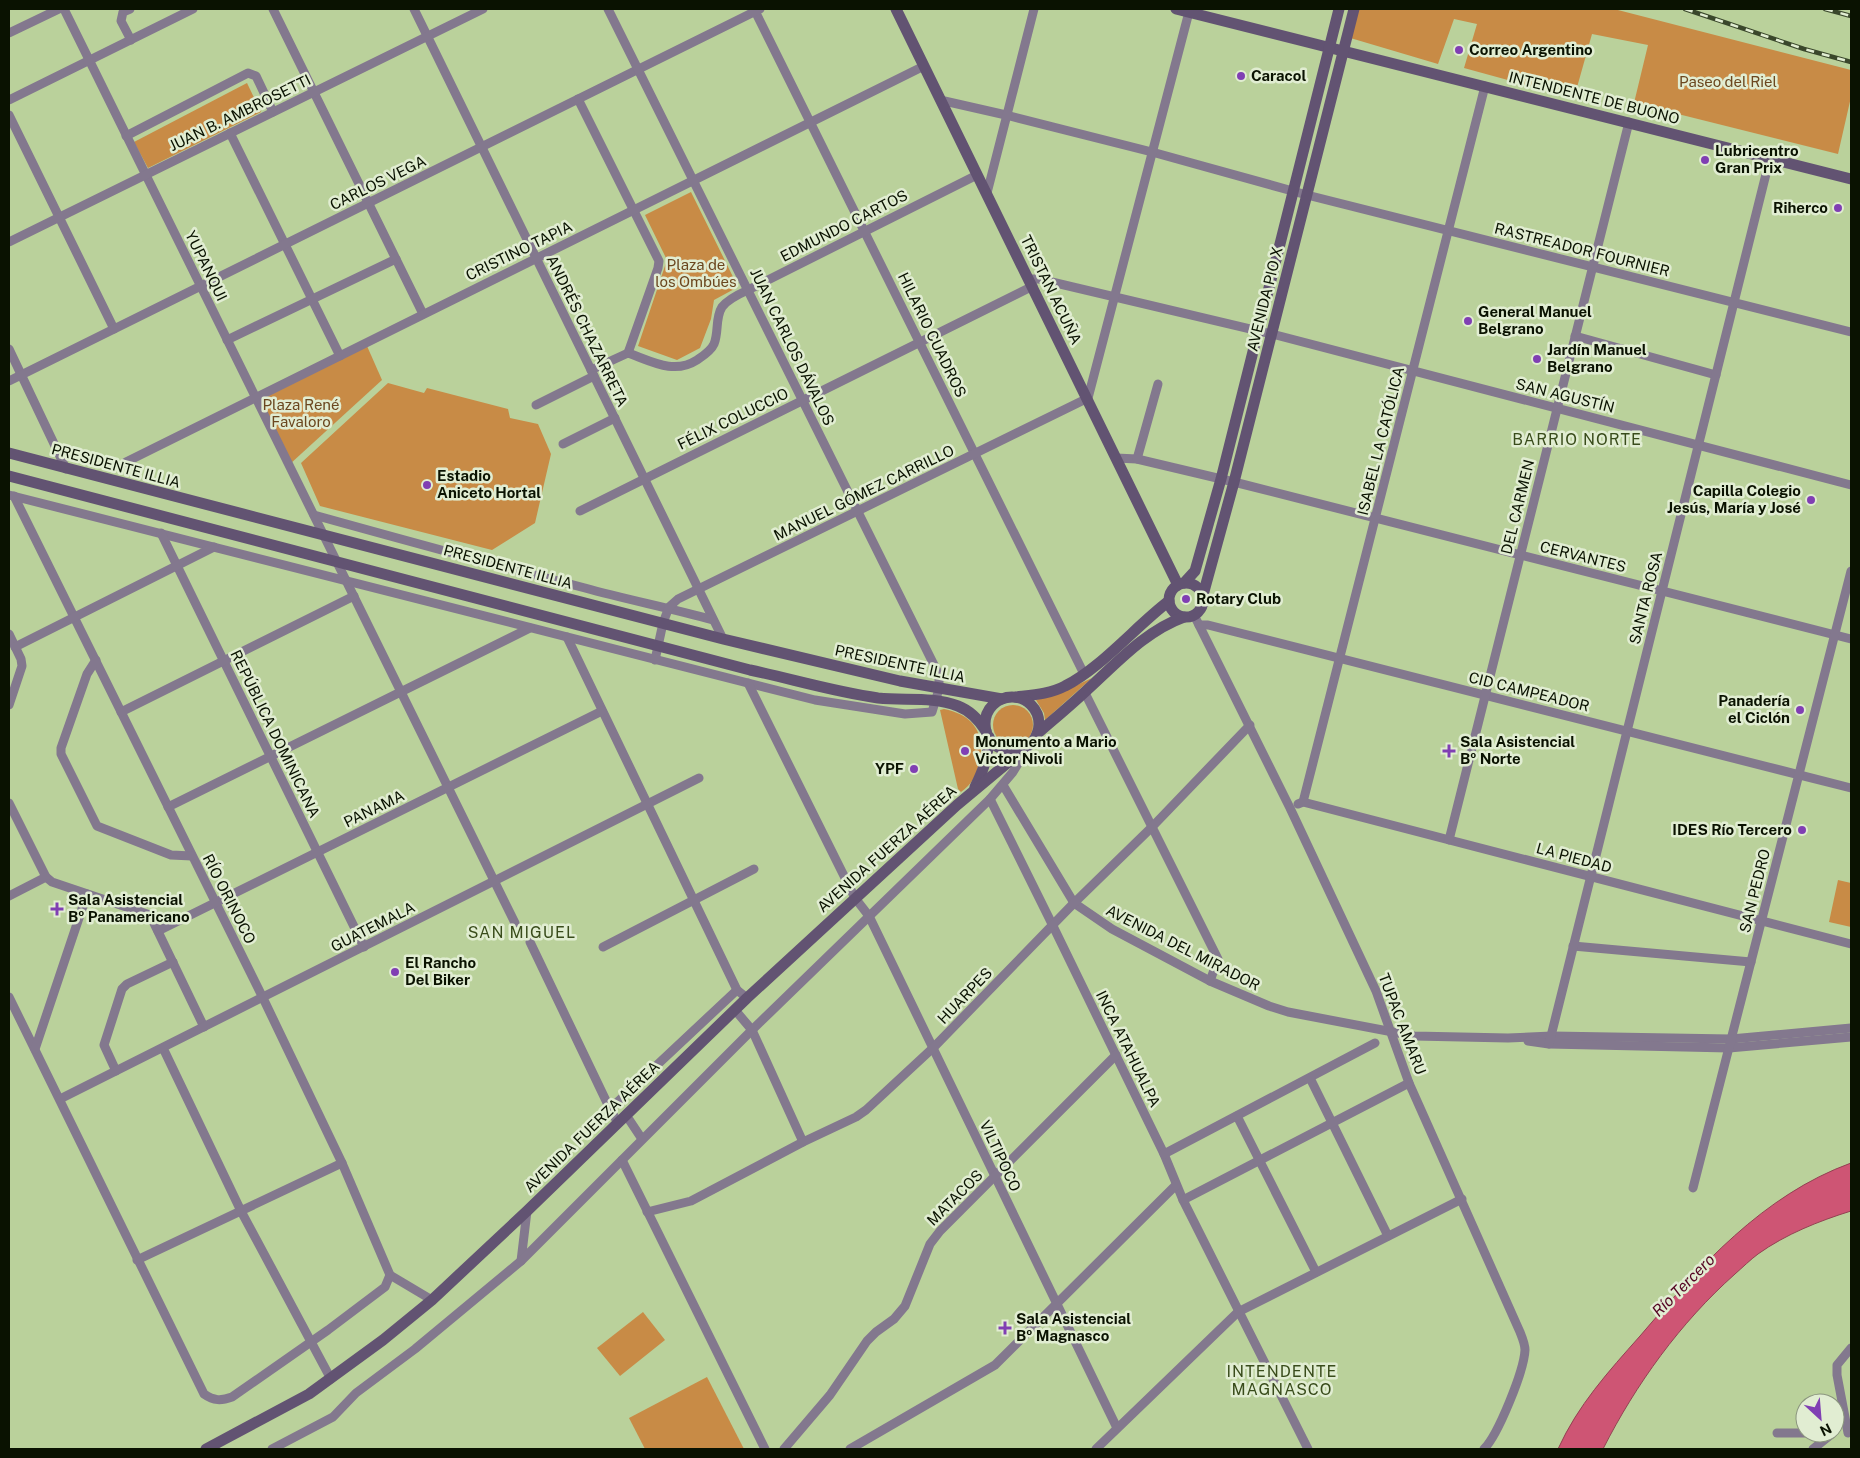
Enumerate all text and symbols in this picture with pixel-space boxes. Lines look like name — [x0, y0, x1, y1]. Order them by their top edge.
place label: Correo Argentino — [1469, 41, 1593, 58]
marker: Correo Argentino — [1453, 44, 1465, 56]
place label: Caracol — [1251, 67, 1306, 84]
street label: INTENDENTE DE BUONO — [1507, 68, 1681, 127]
marker: Caracol — [1235, 70, 1247, 82]
street label: JUAN B. AMBROSETTI — [166, 71, 313, 154]
park label: Paseo del Riel — [1679, 73, 1777, 90]
place label: Lubricentro Gran Prix — [1715, 142, 1799, 176]
street label: CARLOS VEGA — [327, 152, 429, 213]
marker: Lubricentro Gran Prix — [1699, 154, 1711, 166]
street label: EDMUNDO CARTOS — [777, 186, 910, 265]
place label: Riherco — [1773, 199, 1828, 216]
marker: Riherco — [1832, 202, 1844, 214]
street label: CRISTINO TAPIA — [463, 217, 575, 284]
street label: RASTREADOR FOURNIER — [1493, 219, 1672, 280]
street label: YUPANQUI — [182, 228, 231, 304]
street label: TRISTAN ACUÑA — [1018, 232, 1085, 347]
street label: AVENIDA PIO X — [1243, 245, 1286, 353]
street label: ANDRÉS CHAZARRETA — [543, 252, 632, 410]
park label: Plaza de los Ombúes — [655, 256, 737, 290]
street label: JUAN CARLOS DÁVALOS — [747, 265, 838, 428]
street label: HILARIO CUADROS — [895, 270, 970, 400]
place label: General Manuel Belgrano — [1478, 303, 1592, 337]
marker: General Manuel Belgrano — [1462, 315, 1474, 327]
place label: Jardín Manuel Belgrano — [1547, 341, 1647, 375]
marker: Jardín Manuel Belgrano — [1531, 353, 1543, 365]
street label: ISABEL LA CATÓLICA — [1353, 364, 1407, 517]
street label: SAN AGUSTÍN — [1514, 375, 1616, 416]
street label: FÉLIX COLUCCIO — [675, 384, 791, 453]
park label: Plaza René Favaloro — [262, 396, 340, 430]
district label: BARRIO NORTE — [1512, 430, 1642, 449]
street label: PRESIDENTE ILLIA — [50, 440, 183, 491]
street label: MANUEL GÓMEZ CARRILLO — [770, 440, 957, 544]
street label: DEL CARMEN — [1498, 458, 1538, 556]
place label: Estadio Aniceto Hortal — [437, 467, 541, 501]
marker: Estadio Aniceto Hortal — [421, 479, 433, 491]
place label: Capilla Colegio Jesús, María y José — [1667, 482, 1801, 516]
marker: Capilla Colegio Jesús, María y José — [1805, 494, 1817, 506]
street label: CERVANTES — [1538, 538, 1628, 575]
street label: PRESIDENTE ILLIA — [442, 541, 575, 592]
street label: SANTA ROSA — [1626, 549, 1665, 646]
place label: Rotary Club — [1196, 590, 1281, 607]
marker: Rotary Club — [1180, 593, 1192, 605]
street label: PRESIDENTE ILLIA — [833, 641, 967, 686]
street label: REPÚBLICA DOMINICANA — [227, 647, 325, 821]
street label: CID CAMPEADOR — [1467, 668, 1591, 715]
place label: Panadería el Ciclón — [1718, 692, 1790, 726]
marker: Panadería el Ciclón — [1794, 704, 1806, 716]
place label: Monumento a Mario Victor Nivoli — [975, 733, 1117, 767]
place label: Sala Asistencial Bº Norte — [1460, 733, 1575, 767]
marker: Sala Asistencial Bº Norte — [1442, 744, 1456, 758]
marker: Monumento a Mario Victor Nivoli — [959, 745, 971, 757]
place label: YPF — [875, 760, 904, 777]
marker: YPF — [908, 763, 920, 775]
street label: AVENIDA FUERZA AÉREA — [814, 781, 960, 916]
street label: PANAMA — [341, 786, 407, 830]
place label: IDES Río Tercero — [1672, 821, 1792, 838]
marker: IDES Río Tercero — [1796, 824, 1808, 836]
street label: LA PIEDAD — [1535, 839, 1614, 876]
street label: SAN PEDRO — [1736, 847, 1773, 935]
street label: RÍO ORINOCO — [200, 851, 259, 946]
place label: Sala Asistencial Bº Panamericano — [68, 891, 190, 925]
street label: GUATEMALA — [328, 898, 418, 955]
street label: AVENIDA DEL MIRADOR — [1103, 901, 1263, 994]
marker: Sala Asistencial Bº Panamericano — [50, 902, 64, 916]
district label: SAN MIGUEL — [468, 923, 576, 942]
place label: El Rancho Del Biker — [405, 954, 476, 988]
street label: HUARPES — [934, 964, 995, 1027]
marker: El Rancho Del Biker — [389, 966, 401, 978]
street label: TUPAC AMARU — [1375, 971, 1430, 1077]
street label: INCA ATAHUALPA — [1093, 988, 1164, 1110]
street label: AVENIDA FUERZA AÉREA — [521, 1057, 663, 1196]
street label: VILTIPOCO — [977, 1117, 1024, 1194]
street label: MATACOS — [923, 1166, 986, 1229]
water label: Río Tercero — [1648, 1250, 1719, 1321]
place label: Sala Asistencial Bº Magnasco — [1016, 1310, 1131, 1344]
marker: Sala Asistencial Bº Magnasco — [998, 1321, 1012, 1335]
district label: INTENDENTE MAGNASCO — [1227, 1362, 1337, 1399]
north arrow — [1795, 1393, 1845, 1443]
text: N — [1817, 1420, 1834, 1439]

